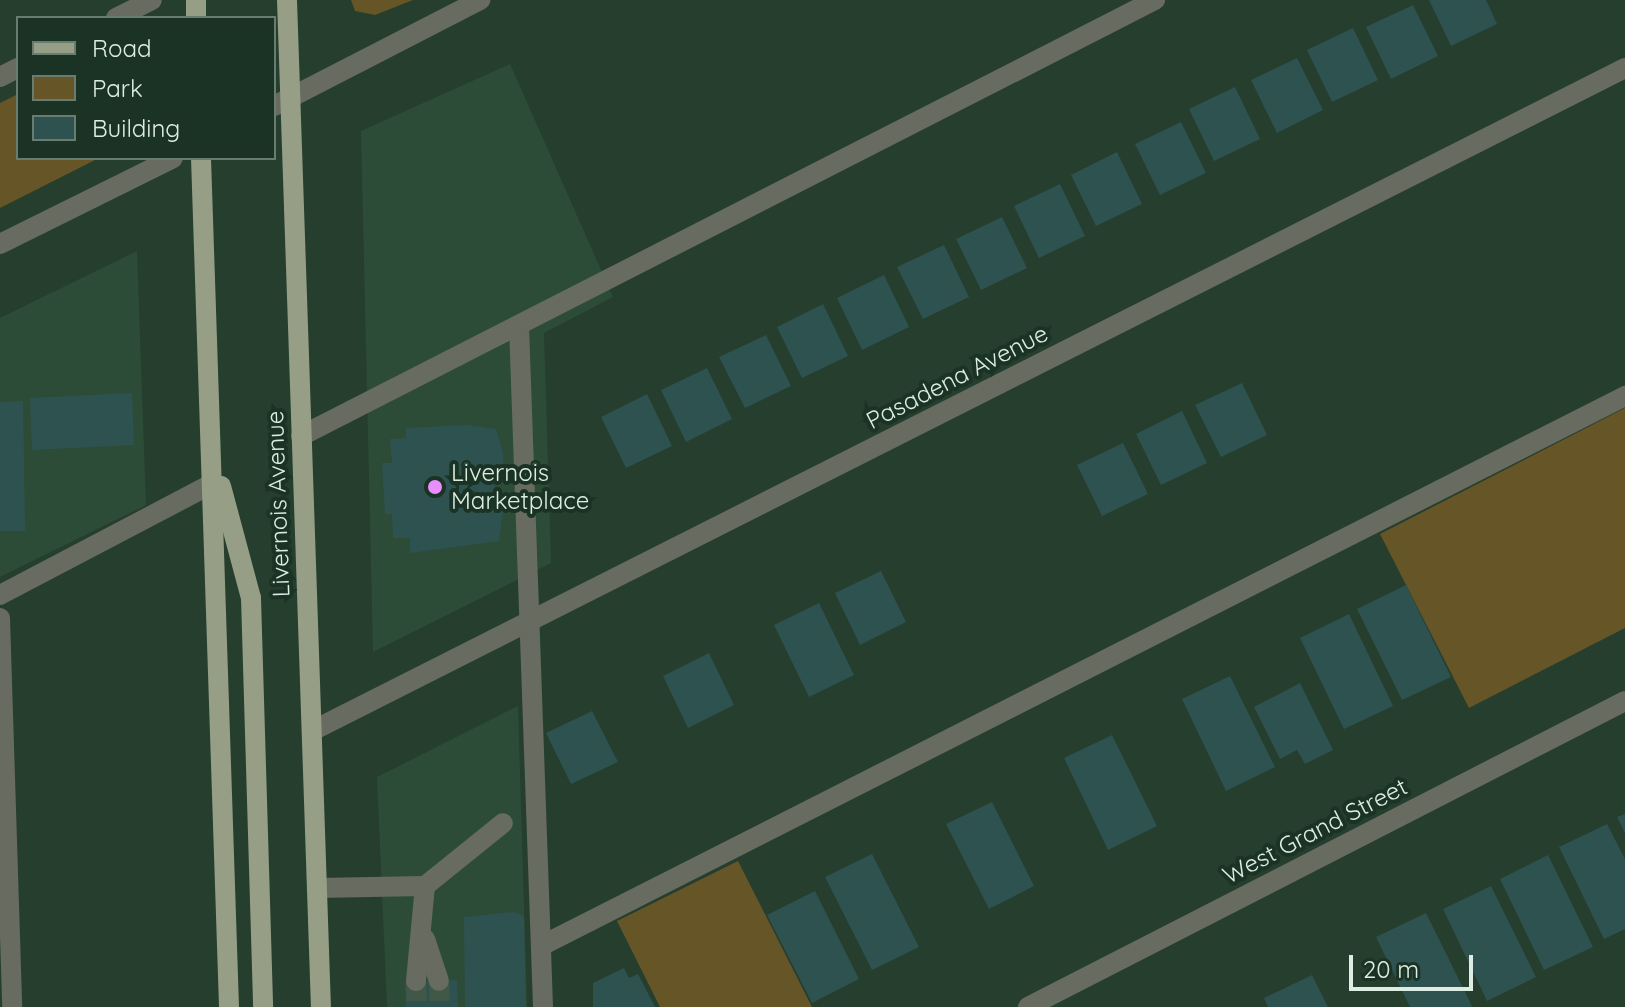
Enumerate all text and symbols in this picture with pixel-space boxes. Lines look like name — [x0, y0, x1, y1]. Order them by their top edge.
legend — [16, 16, 276, 160]
text: Road — [92, 33, 152, 63]
text: Park — [92, 73, 143, 103]
text: Building — [92, 113, 180, 143]
street label: Pasadena Avenue — [861, 319, 1053, 435]
street label: Livernois Avenue — [260, 410, 296, 598]
place label: Livernois Marketplace — [451, 459, 589, 515]
marker: Livernois Marketplace — [426, 478, 444, 496]
street label: West Grand Street — [1218, 772, 1412, 890]
scale bar — [1353, 939, 1477, 989]
text: 20 m — [1363, 954, 1419, 984]

